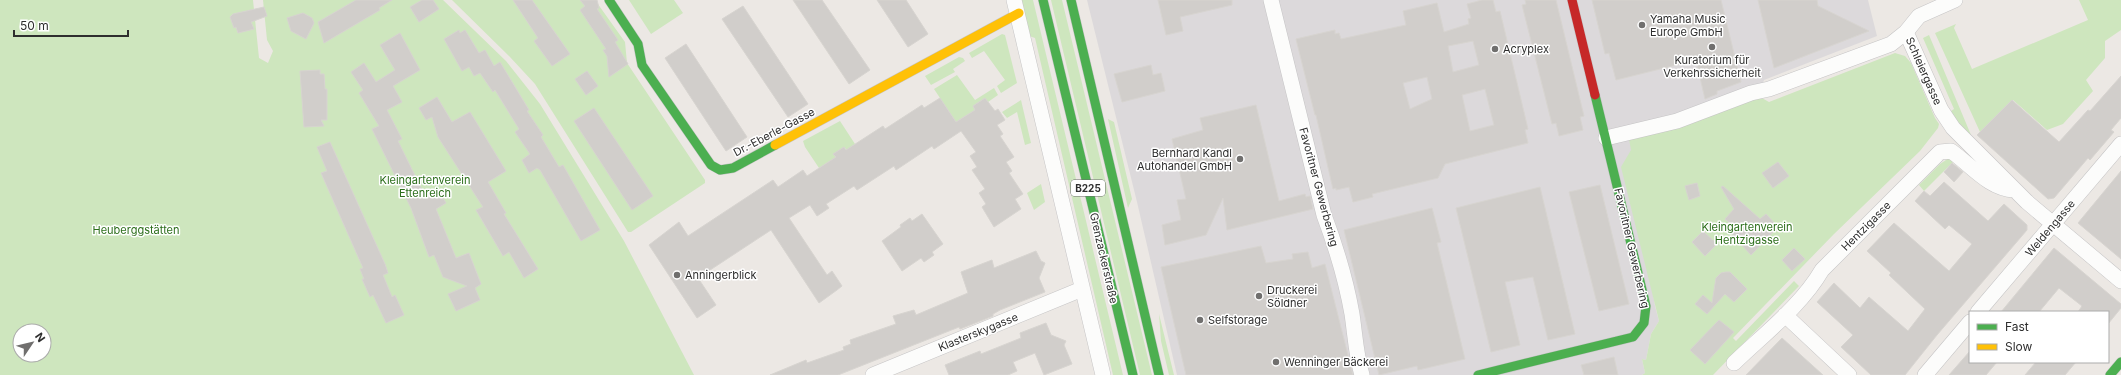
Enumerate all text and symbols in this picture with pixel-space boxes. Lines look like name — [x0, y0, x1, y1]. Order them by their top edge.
scale bar — [14, 12, 128, 38]
place label: Yamaha Music Europe GmbH — [1650, 12, 1726, 39]
text: 50 m — [20, 18, 49, 33]
marker: Yamaha Music Europe GmbH — [1637, 20, 1647, 30]
street label: Schleiergasse — [1903, 35, 1945, 107]
place label: Acryplex — [1503, 42, 1549, 56]
marker: Kuratorium für Verkehrssicherheit — [1707, 42, 1717, 52]
marker: Acryplex — [1490, 44, 1500, 54]
place label: Kuratorium für Verkehrssicherheit — [1663, 53, 1761, 80]
street label: Dr.-Eberle-Gasse — [731, 105, 817, 159]
street label: Favoritner Gewerbering — [1296, 126, 1342, 248]
place label: Bernhard Kandl Autohandel GmbH — [1137, 146, 1232, 173]
marker: Bernhard Kandl Autohandel GmbH — [1235, 154, 1245, 164]
park label: Kleingartenverein Ettenreich — [379, 173, 471, 200]
road number: B225 — [1071, 180, 1105, 196]
street label: Favoritner Gewerbering — [1611, 187, 1653, 309]
street label: Weldengasse — [2022, 197, 2078, 259]
street label: Hentzigasse — [1838, 198, 1894, 254]
street label: Grenzackerstraße — [1087, 211, 1121, 305]
park label: Kleingartenverein Hentzigasse — [1701, 220, 1793, 247]
park label: Heuberggstätten — [92, 223, 180, 237]
place label: Anningerblick — [685, 268, 757, 282]
marker: Anningerblick — [672, 270, 682, 280]
place label: Druckerei Söldner — [1267, 283, 1317, 310]
marker: Druckerei Söldner — [1254, 291, 1264, 301]
street label: Klasterskygasse — [936, 310, 1020, 354]
legend — [1969, 311, 2109, 363]
place label: Selfstorage — [1208, 313, 1267, 327]
marker: Selfstorage — [1195, 315, 1205, 325]
text: Fast — [2005, 319, 2029, 334]
north arrow — [12, 323, 52, 363]
text: N — [32, 330, 48, 345]
text: Slow — [2005, 339, 2033, 354]
place label: Wenninger Bäckerei — [1284, 355, 1388, 369]
marker: Wenninger Bäckerei — [1271, 357, 1281, 367]

